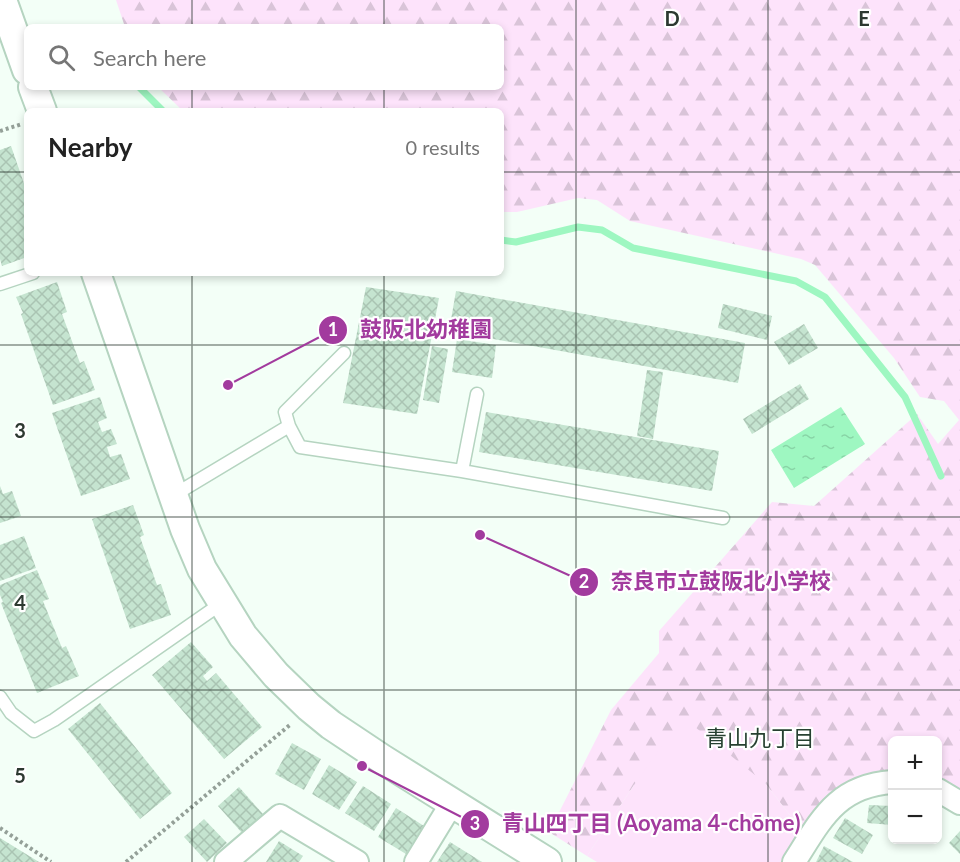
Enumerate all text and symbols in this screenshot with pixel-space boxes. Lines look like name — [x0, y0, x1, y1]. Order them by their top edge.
text: D — [664, 6, 680, 30]
text: E — [858, 6, 870, 30]
search box — [24, 24, 504, 90]
icon: search — [45, 41, 78, 74]
text: Search here — [93, 44, 206, 71]
text: Nearby — [48, 131, 133, 163]
text: 0 results — [405, 135, 480, 159]
callout: 鼓阪北幼稚園 — [318, 310, 504, 350]
text: 鼓阪北幼稚園 — [360, 315, 492, 342]
text: 1 — [328, 318, 338, 340]
text: 3 — [14, 418, 26, 442]
callout: 奈良市立鼓阪北小学校 — [569, 562, 843, 602]
text: 奈良市立鼓阪北小学校 — [611, 567, 831, 594]
text: 2 — [579, 570, 589, 592]
text: 4 — [14, 590, 26, 614]
district label: 青山九丁目 — [705, 724, 815, 751]
map controls — [888, 736, 942, 844]
button: + — [888, 736, 942, 790]
text: 5 — [14, 763, 26, 787]
button: − — [888, 790, 942, 844]
callout: 青山四丁目 (Aoyama 4-chōme) — [460, 804, 813, 844]
text: 青山四丁目 (Aoyama 4-chōme) — [502, 809, 800, 836]
text: 3 — [470, 812, 480, 834]

